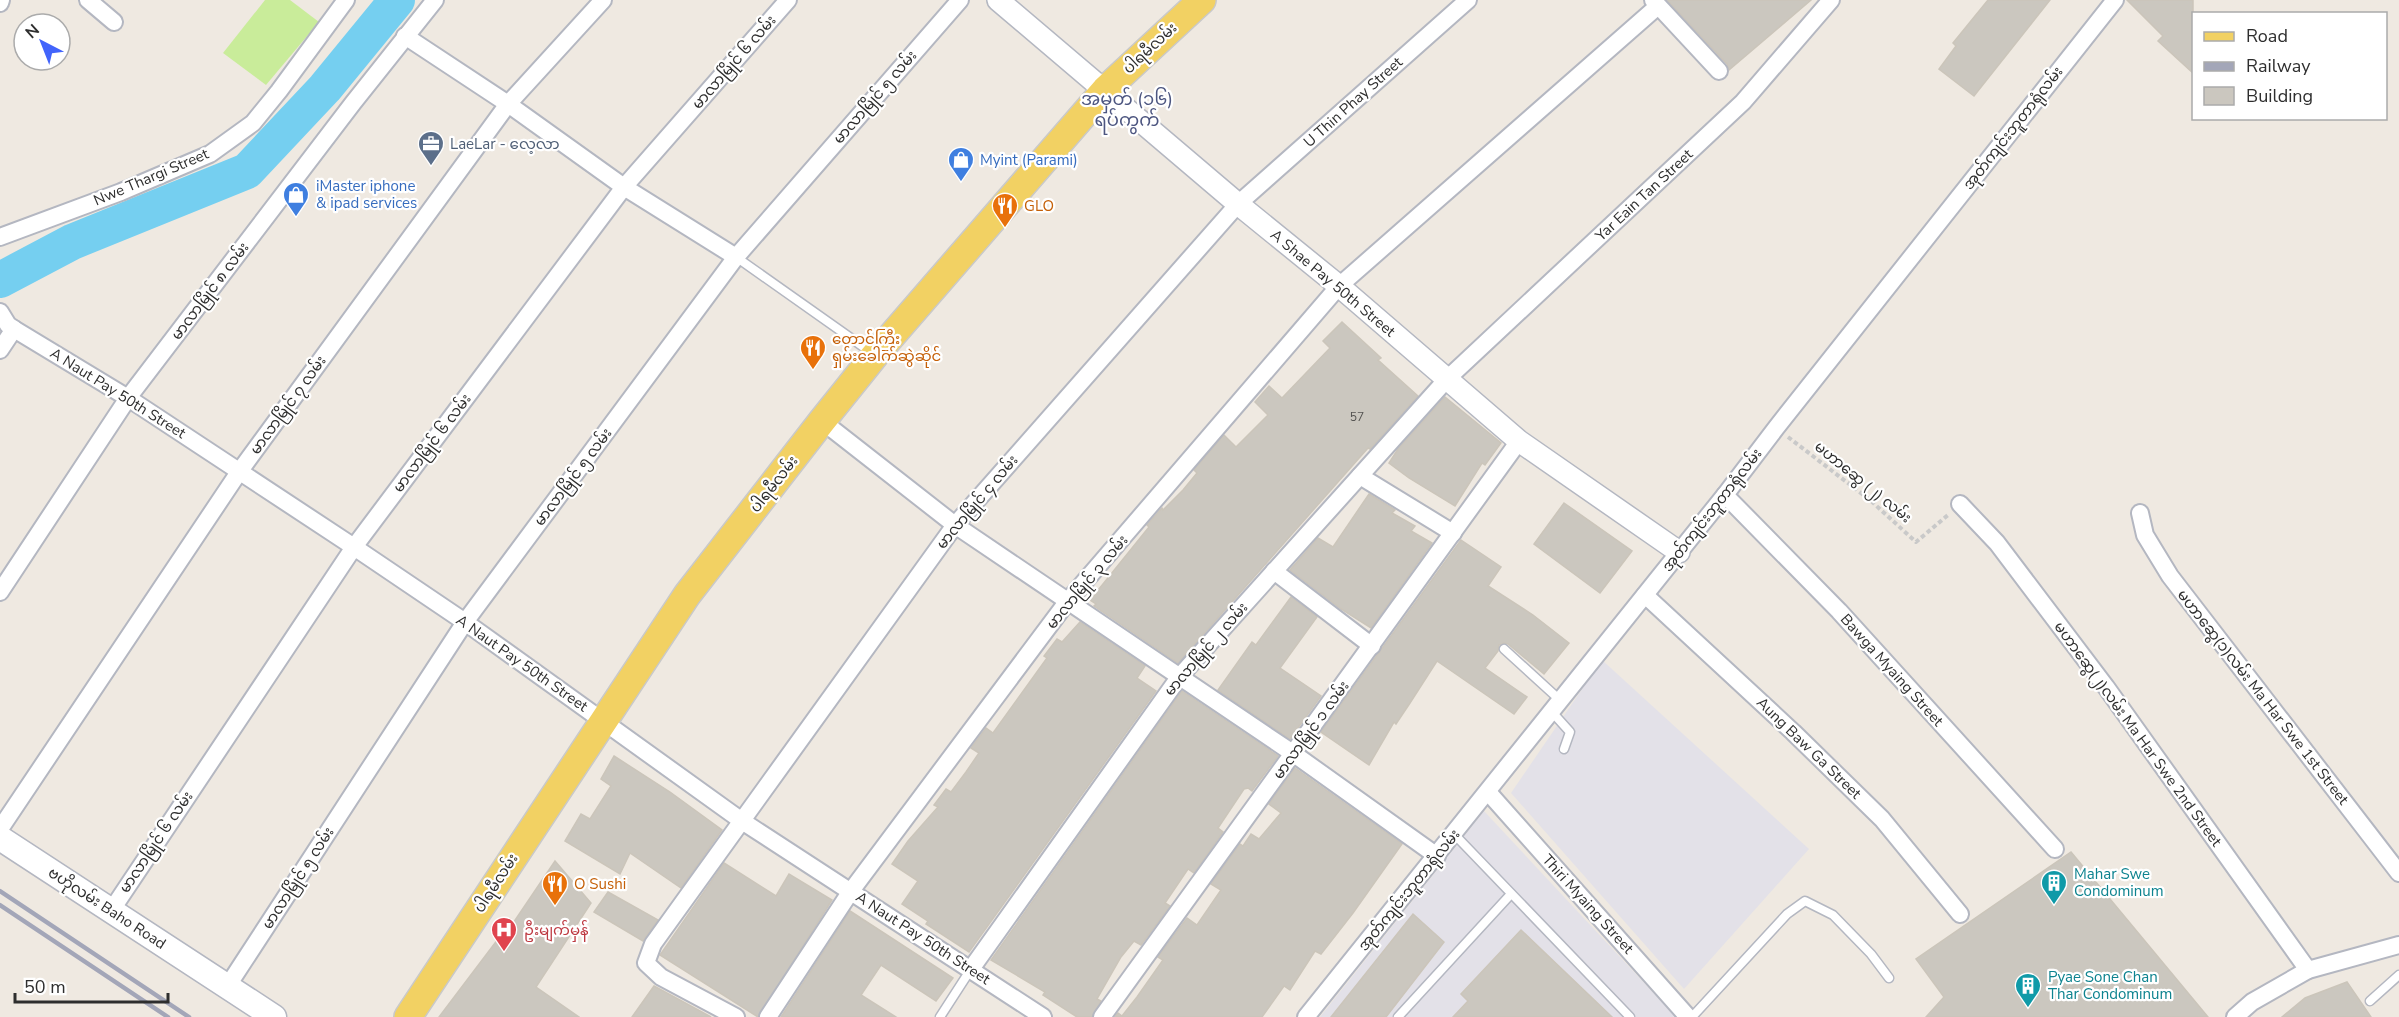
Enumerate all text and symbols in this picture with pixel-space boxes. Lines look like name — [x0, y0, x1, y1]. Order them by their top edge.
street label: မာလာမြိုင် ၆ လမ်း — [688, 11, 782, 115]
north arrow — [12, 12, 72, 72]
legend — [2192, 12, 2387, 120]
street label: ပါရမီလမ်း — [1119, 18, 1183, 80]
text: N — [21, 19, 44, 44]
text: Road — [2246, 24, 2288, 48]
street label: မာလာမြိုင် ၅ လမ်း — [829, 46, 923, 149]
street label: U Thin Phay Street — [1299, 52, 1407, 152]
text: Railway — [2246, 54, 2311, 78]
street label: အုတ်ကျင်းဘူတာရုံလမ်း — [1958, 62, 2069, 195]
text: Building — [2246, 84, 2313, 108]
district label: အမှတ် (၁၆) ရပ်ကွက် — [1081, 86, 1173, 135]
office icon: LaeLar - လေ့လာ — [416, 129, 446, 167]
place label: LaeLar - လေ့လာ — [450, 134, 560, 154]
street label: Nwe Thargi Street — [90, 143, 212, 210]
street label: Yar Eain Tan Street — [1590, 144, 1698, 246]
shop icon: Myint (Parami) — [946, 145, 976, 183]
place label: Myint (Parami) — [980, 150, 1078, 170]
place label: iMaster iphone & ipad services — [316, 176, 417, 213]
shop icon: iMaster iphone & ipad services — [281, 180, 311, 218]
restaurant icon: GLO — [990, 191, 1020, 229]
place label: GLO — [1024, 196, 1054, 216]
street label: A Shae Pay 50th Street — [1266, 225, 1400, 342]
street label: မာလာမြိုင် ၈ လမ်း — [167, 238, 255, 345]
place label: တောင်ကြီး ရှမ်းခေါက်ဆွဲဆိုင် — [832, 329, 941, 368]
restaurant icon: တောင်ကြီး ရှမ်းခေါက်ဆွဲဆိုင် — [798, 333, 828, 371]
street label: A Naut Pay 50th Street — [46, 343, 190, 443]
street label: မာလာမြိုင် ၇ လမ်း — [245, 352, 332, 460]
street label: မာလာမြိုင် ၆ လမ်း — [388, 390, 477, 498]
house number: 57 — [1350, 409, 1364, 425]
street label: မာလာမြိုင် ၅ လမ်း — [530, 424, 618, 531]
street label: မဟာဆွေ (၂) လမ်း — [1809, 437, 1916, 529]
street label: အုတ်ကျင်းဘူတာရုံလမ်း — [1657, 444, 1768, 577]
street label: မာလာမြိုင် ၄ လမ်း — [932, 451, 1024, 555]
street label: ပါရမီလမ်း — [746, 452, 804, 518]
street label: မာလာမြိုင် ၃ လမ်း — [1042, 531, 1134, 635]
street label: မဟာဆွေ(၁)လမ်း Ma Har Swe 1st Street — [2172, 585, 2354, 810]
street label: မာလာမြိုင် ၂ လမ်း — [1160, 598, 1254, 701]
street label: Bawga Myaing Street — [1836, 609, 1948, 731]
street label: A Naut Pay 50th Street — [452, 610, 592, 716]
street label: မဟာဆွေ(၂)လမ်း Ma Har Swe 2nd Street — [2048, 618, 2227, 852]
street label: မာလာမြိုင် ၁ လမ်း — [1268, 677, 1355, 784]
street label: Aung Baw Ga Street — [1752, 693, 1866, 804]
street label: မာလာမြိုင် ၆ လမ်း — [115, 787, 199, 898]
street label: မာလာမြိုင် ၅ လမ်း — [257, 823, 340, 934]
street label: အုတ်ကျင်းဘူတာရုံလမ်း — [1354, 825, 1466, 956]
street label: ပါရမီလမ်း — [469, 850, 524, 918]
street label: Thiri Myaing Street — [1538, 850, 1639, 959]
street label: ဗဟိုလမ်း Baho Road — [43, 862, 170, 955]
place label: Mahar Swe Condominum — [2074, 864, 2164, 901]
building icon: Mahar Swe Condominum — [2039, 868, 2069, 906]
restaurant icon: O Sushi — [540, 869, 570, 907]
place label: O Sushi — [574, 874, 626, 894]
street label: A Naut Pay 50th Street — [852, 887, 995, 989]
hospital icon: ဦးမျက်မှန် — [489, 915, 519, 953]
place label: ဦးမျက်မှန် — [524, 920, 589, 942]
scale bar — [15, 966, 168, 1004]
place label: Pyae Sone Chan Thar Condominum — [2048, 967, 2172, 1004]
building icon: Pyae Sone Chan Thar Condominum — [2013, 971, 2043, 1009]
text: 50 m — [24, 975, 66, 999]

